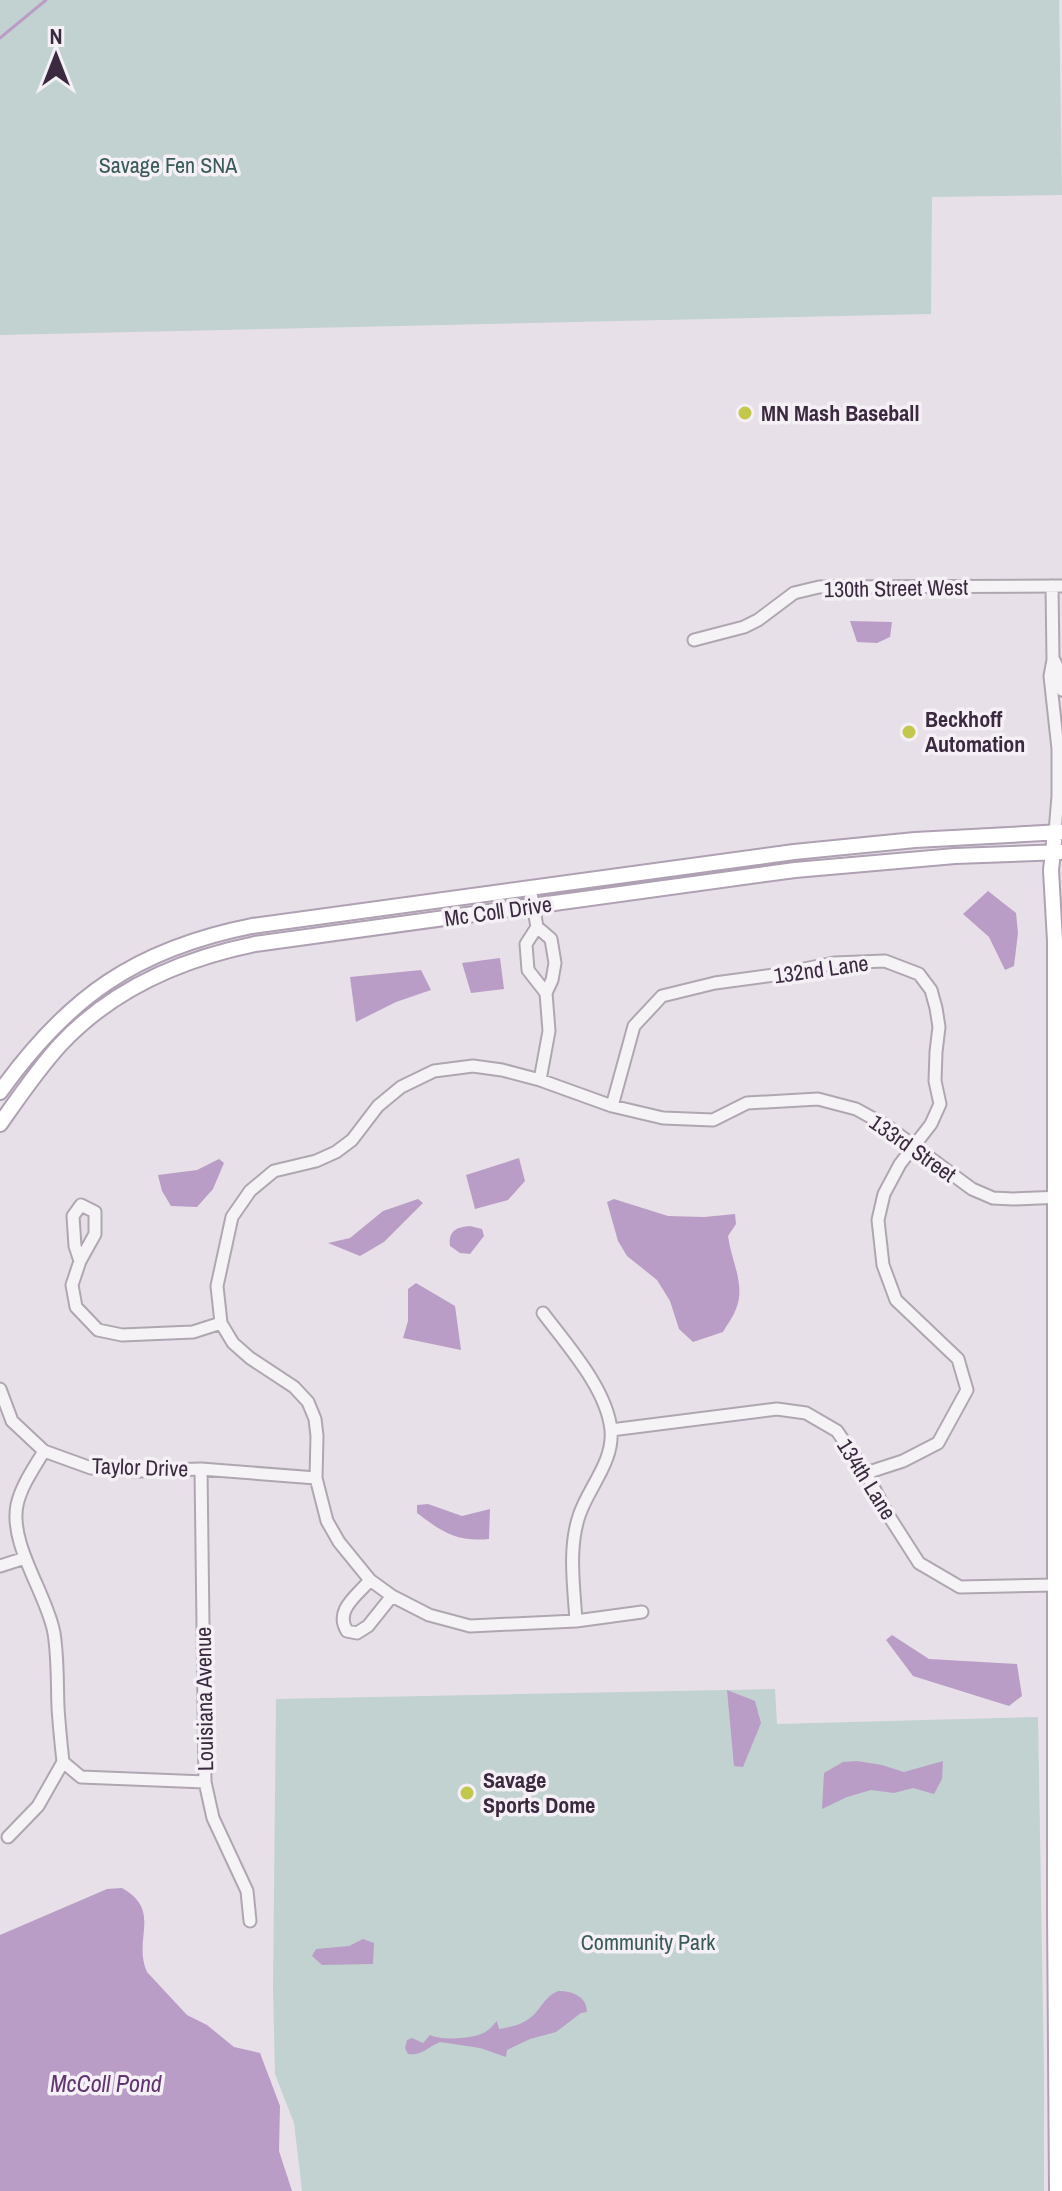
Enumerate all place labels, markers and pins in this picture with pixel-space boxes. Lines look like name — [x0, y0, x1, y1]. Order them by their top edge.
place label: MN Mash Baseball — [761, 398, 919, 428]
marker: MN Mash Baseball — [736, 404, 754, 422]
place label: Beckhoff Automation — [925, 704, 1025, 759]
marker: Beckhoff Automation — [900, 723, 918, 741]
place label: Savage Sports Dome — [483, 1765, 595, 1820]
marker: Savage Sports Dome — [458, 1784, 476, 1802]

